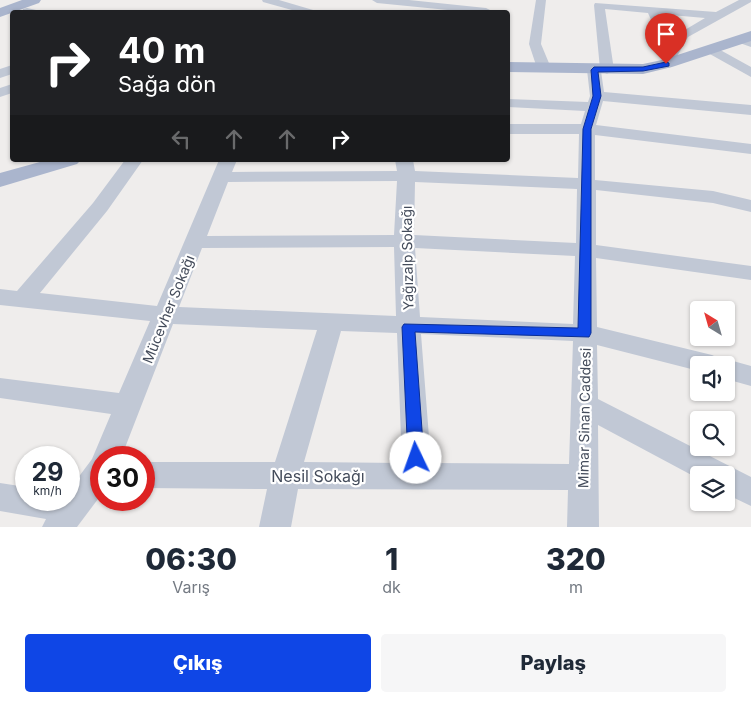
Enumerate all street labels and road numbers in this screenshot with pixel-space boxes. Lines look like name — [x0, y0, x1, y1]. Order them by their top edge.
street label: Yağızalp Sokağı — [398, 205, 416, 311]
street label: Mücevher Sokağı — [139, 252, 197, 366]
street label: Mimar Sinan Caddesi — [574, 348, 594, 488]
street label: Nesil Sokağı — [271, 466, 365, 486]

